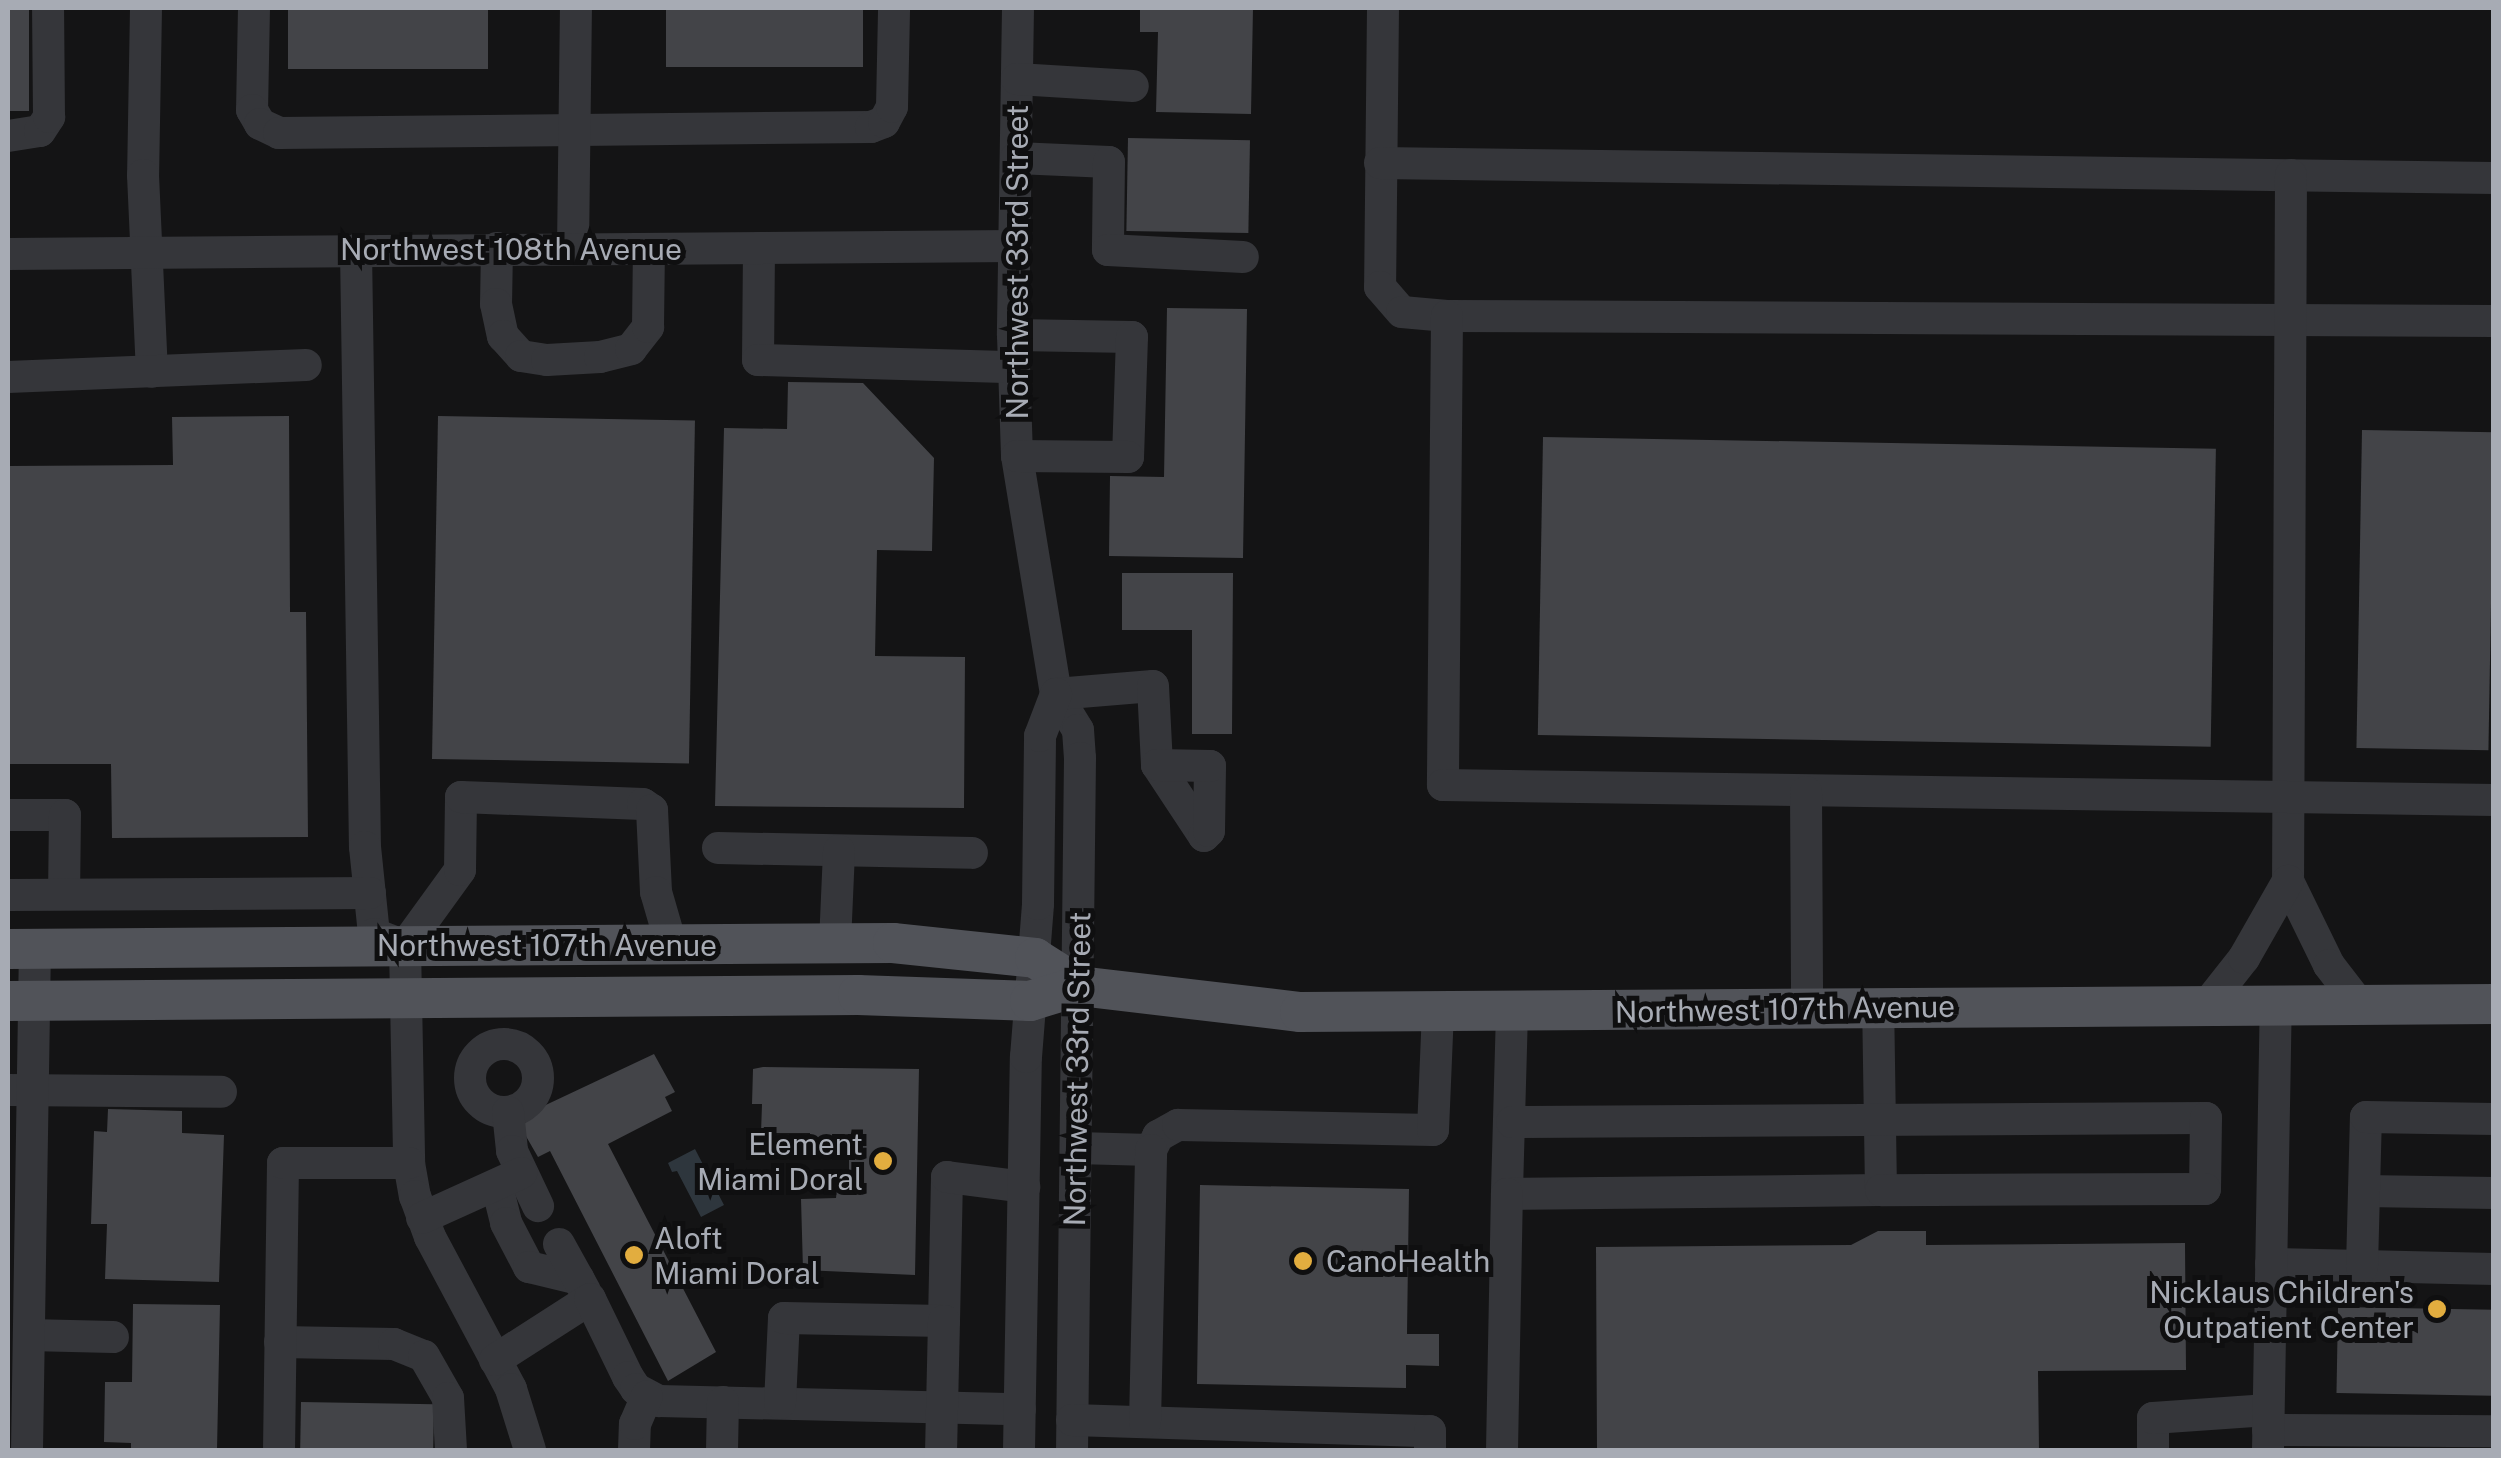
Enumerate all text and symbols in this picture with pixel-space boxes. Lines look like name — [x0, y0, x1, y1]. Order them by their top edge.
street label: Northwest 33rd Street — [999, 105, 1035, 419]
street label: Northwest 108th Avenue — [340, 231, 682, 267]
street label: Northwest 33rd Street — [1056, 911, 1098, 1227]
street label: Northwest 107th Avenue — [377, 927, 717, 963]
street label: Northwest 107th Avenue — [1615, 988, 1955, 1030]
place label: Element Miami Doral — [697, 1126, 863, 1196]
marker: Element Miami Doral — [872, 1150, 894, 1172]
place label: Aloft Miami Doral — [654, 1220, 820, 1290]
place label: CanoHealth — [1326, 1243, 1490, 1279]
marker: Aloft Miami Doral — [623, 1244, 645, 1266]
marker: CanoHealth — [1290, 1248, 1316, 1274]
place label: Nicklaus Children's Outpatient Center — [2149, 1274, 2414, 1344]
marker: Nicklaus Children's Outpatient Center — [2424, 1296, 2450, 1322]

